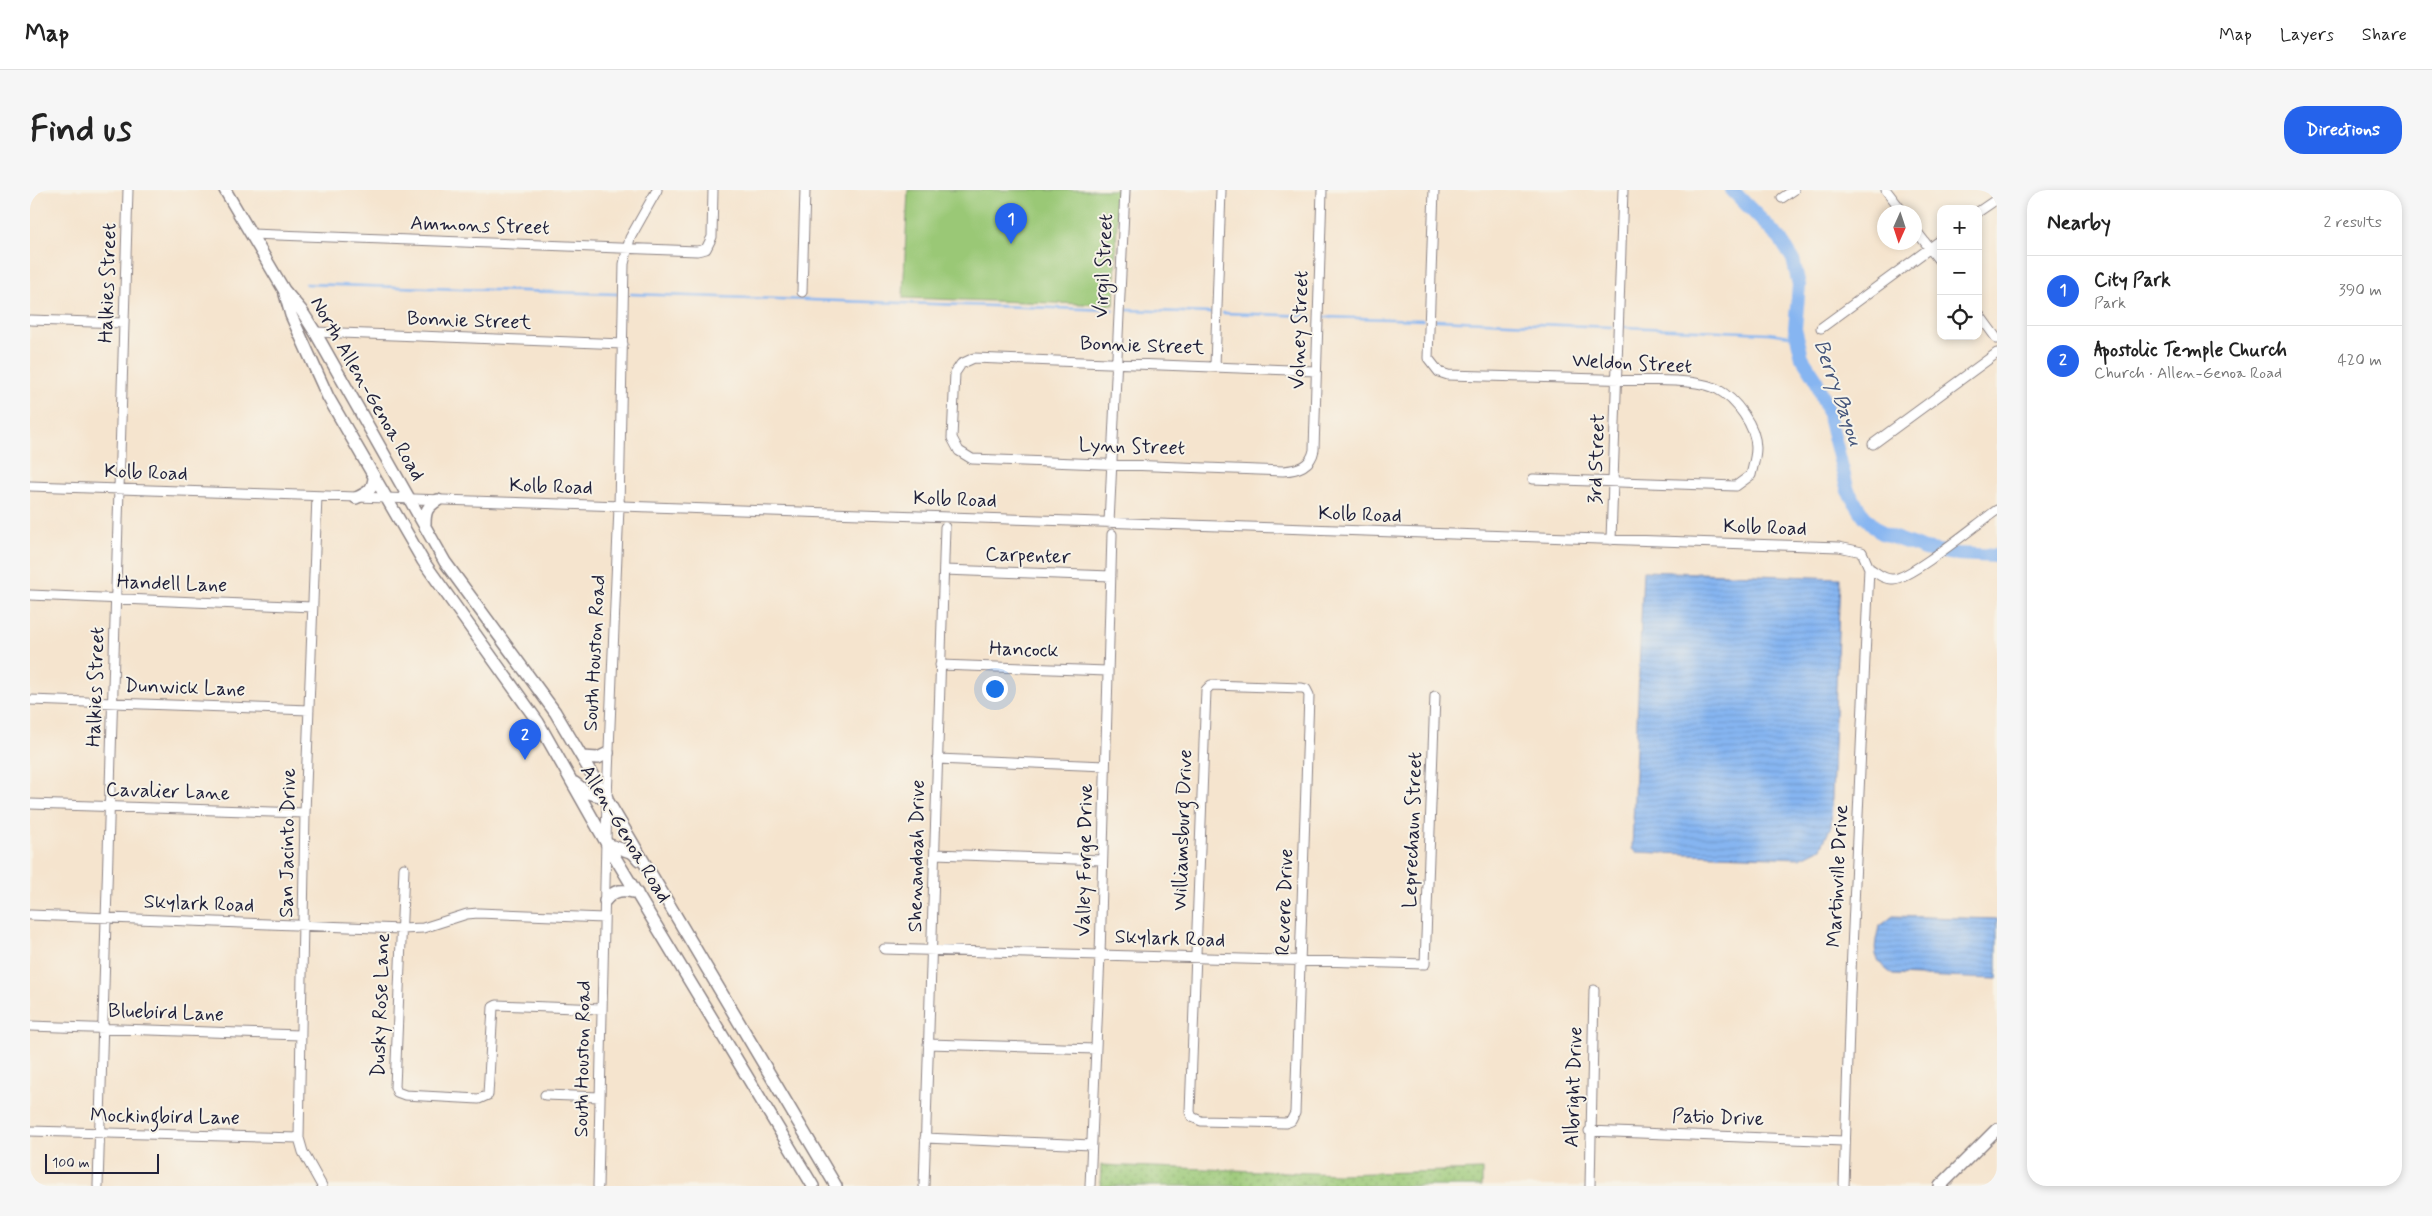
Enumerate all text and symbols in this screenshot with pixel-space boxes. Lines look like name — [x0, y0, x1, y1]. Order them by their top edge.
text: Map — [25, 19, 69, 50]
text: Map — [2219, 23, 2252, 47]
text: Layers — [2280, 23, 2334, 47]
text: Share — [2362, 23, 2407, 47]
button: Directions — [2284, 106, 2402, 154]
text: Find us — [30, 107, 132, 153]
pin: 1 — [995, 203, 1027, 244]
north arrow — [1877, 205, 1922, 250]
map controls — [1937, 205, 1982, 340]
button: + — [1937, 205, 1982, 250]
text: Nearby — [2047, 209, 2111, 237]
street label: Ammons Street — [410, 210, 550, 242]
text: 2 results — [2324, 212, 2382, 233]
street label: Virgil Street — [1088, 213, 1121, 319]
street label: Halkies Street — [92, 222, 124, 344]
button: − — [1937, 250, 1982, 295]
text: City Park — [2094, 268, 2171, 293]
street label: Volney Street — [1284, 270, 1316, 390]
text: 1 — [2059, 280, 2067, 301]
text: 390 m — [2339, 280, 2382, 301]
street label: North Allen-Genoa Road — [303, 292, 431, 486]
text: Park — [2094, 293, 2126, 314]
button: locate — [1937, 295, 1982, 340]
street label: Bonnie Street — [406, 305, 532, 337]
street label: Bonnie Street — [1079, 330, 1205, 362]
water label: Berry Bayou — [1807, 336, 1869, 450]
text: Apostolic Temple Church — [2094, 338, 2287, 363]
street label: Weldon Street — [1571, 347, 1693, 381]
text: 2 — [2059, 350, 2067, 371]
text: 420 m — [2338, 350, 2382, 371]
text: Church · Allen-Genoa Road — [2094, 363, 2282, 384]
street label: 3rd Street — [1582, 413, 1612, 505]
street label: Lynn Street — [1078, 432, 1186, 462]
street label: Kolb Road — [104, 458, 188, 488]
street label: Kolb Road — [509, 472, 593, 502]
street label: Kolb Road — [913, 485, 997, 515]
street label: Kolb Road — [1318, 500, 1402, 530]
street label: Kolb Road — [1723, 513, 1807, 543]
street label: Carpenter — [985, 541, 1072, 571]
street label: Handell Lane — [116, 569, 228, 599]
street label: South Houston Road — [577, 574, 613, 732]
street label: Halkies Street — [80, 626, 112, 748]
street label: Hancock — [989, 635, 1059, 665]
street label: Dunwick Lane — [124, 672, 246, 704]
your location — [982, 676, 1008, 702]
pin: 2 — [509, 719, 541, 760]
street label: Williamsburg Drive — [1167, 749, 1201, 911]
street label: Leprechaun Street — [1397, 751, 1429, 909]
street label: Allen-Genoa Road — [573, 760, 677, 908]
street label: San Jacinto Drive — [273, 768, 303, 918]
street label: Cavalier Lane — [105, 776, 231, 808]
street label: Shenandoah Drive — [902, 779, 932, 933]
street label: Valley Forge Drive — [1070, 783, 1100, 937]
street label: Martinville Drive — [1821, 804, 1855, 948]
street label: Revere Drive — [1270, 848, 1300, 956]
street label: Skylark Road — [143, 889, 255, 919]
street label: Skylark Road — [1114, 924, 1226, 954]
street label: Dusky Rose Lane — [365, 932, 397, 1078]
street label: South Houston Road — [568, 980, 598, 1138]
street label: Bluebird Lane — [107, 997, 225, 1029]
street label: Albright Drive — [1558, 1026, 1590, 1148]
street label: Mockingbird Lane — [90, 1102, 240, 1134]
street label: Patio Drive — [1671, 1103, 1765, 1133]
scale bar — [45, 1151, 159, 1174]
text: 100 m — [52, 1154, 90, 1172]

